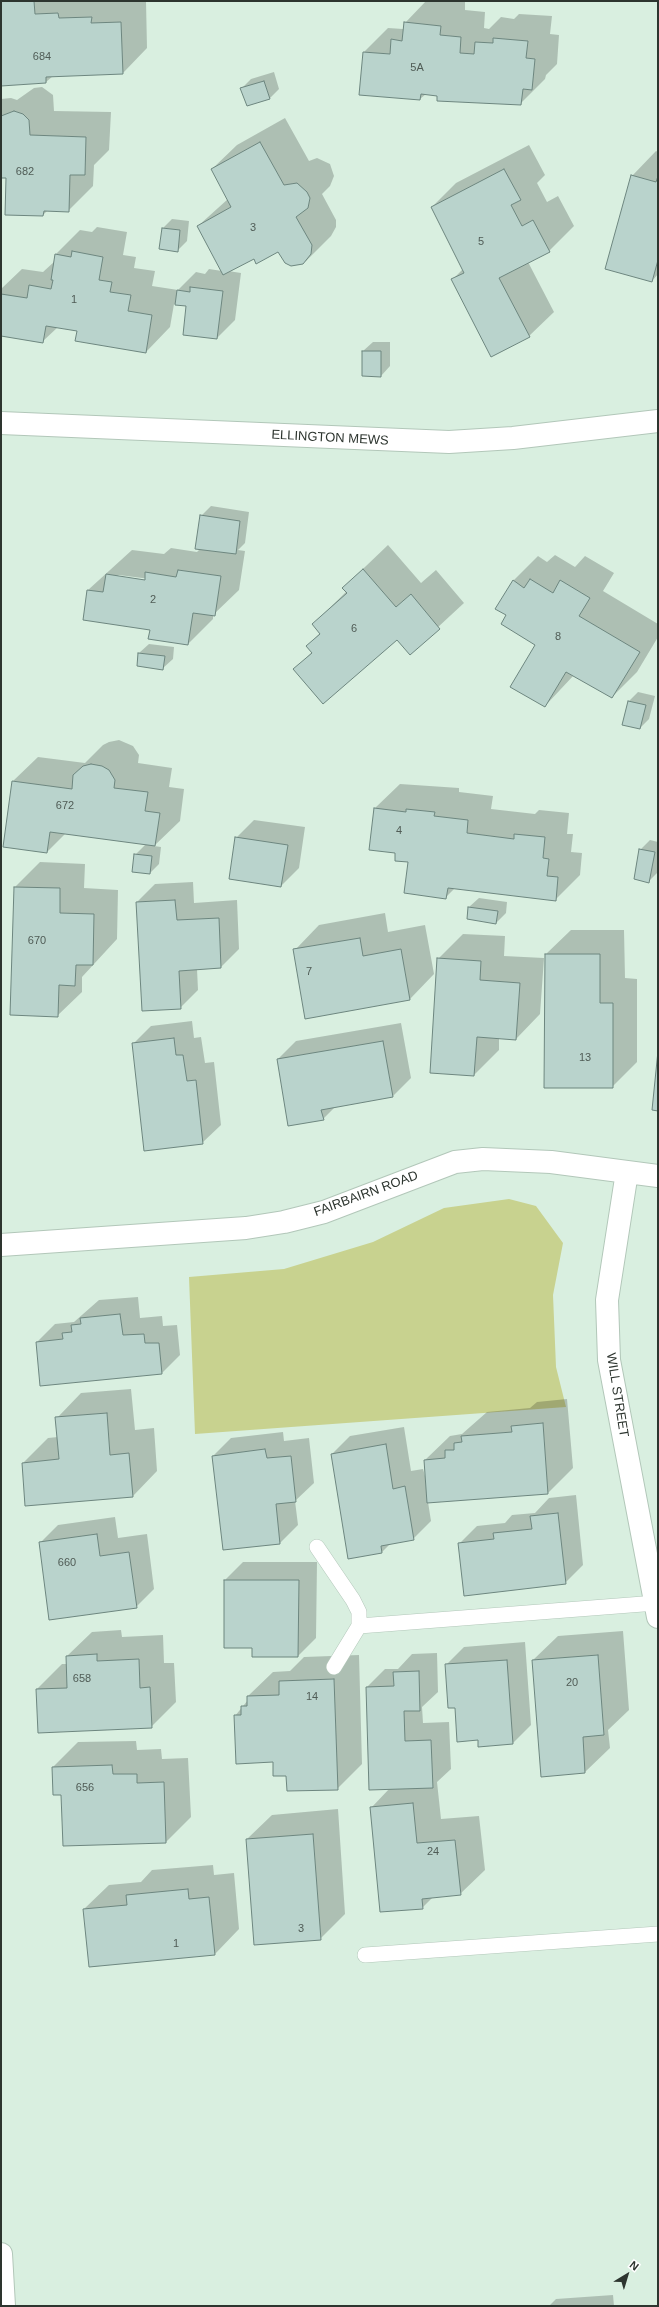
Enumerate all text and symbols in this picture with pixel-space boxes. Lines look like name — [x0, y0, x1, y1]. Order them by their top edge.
house number: 684 — [33, 50, 51, 64]
house number: 5A — [410, 61, 424, 75]
house number: 682 — [16, 165, 34, 179]
house number: 3 — [250, 221, 256, 235]
house number: 5 — [478, 235, 484, 249]
house number: 1 — [71, 293, 77, 307]
street label: ELLINGTON MEWS — [271, 427, 389, 449]
house number: 2 — [150, 593, 156, 607]
house number: 6 — [351, 622, 357, 636]
house number: 8 — [555, 630, 561, 644]
house number: 672 — [56, 799, 74, 813]
house number: 4 — [396, 824, 402, 838]
house number: 670 — [28, 934, 46, 948]
house number: 7 — [306, 965, 312, 979]
house number: 13 — [579, 1051, 591, 1065]
street label: FAIRBAIRN ROAD — [312, 1168, 420, 1220]
street label: WILL STREET — [603, 1352, 631, 1438]
house number: 660 — [58, 1556, 76, 1570]
house number: 658 — [73, 1672, 91, 1686]
house number: 20 — [566, 1676, 578, 1690]
house number: 14 — [306, 1690, 318, 1704]
house number: 656 — [76, 1781, 94, 1795]
house number: 24 — [427, 1845, 439, 1859]
house number: 3 — [298, 1922, 304, 1936]
house number: 1 — [173, 1937, 179, 1951]
north arrow — [607, 2255, 647, 2295]
text: N — [628, 2258, 641, 2273]

